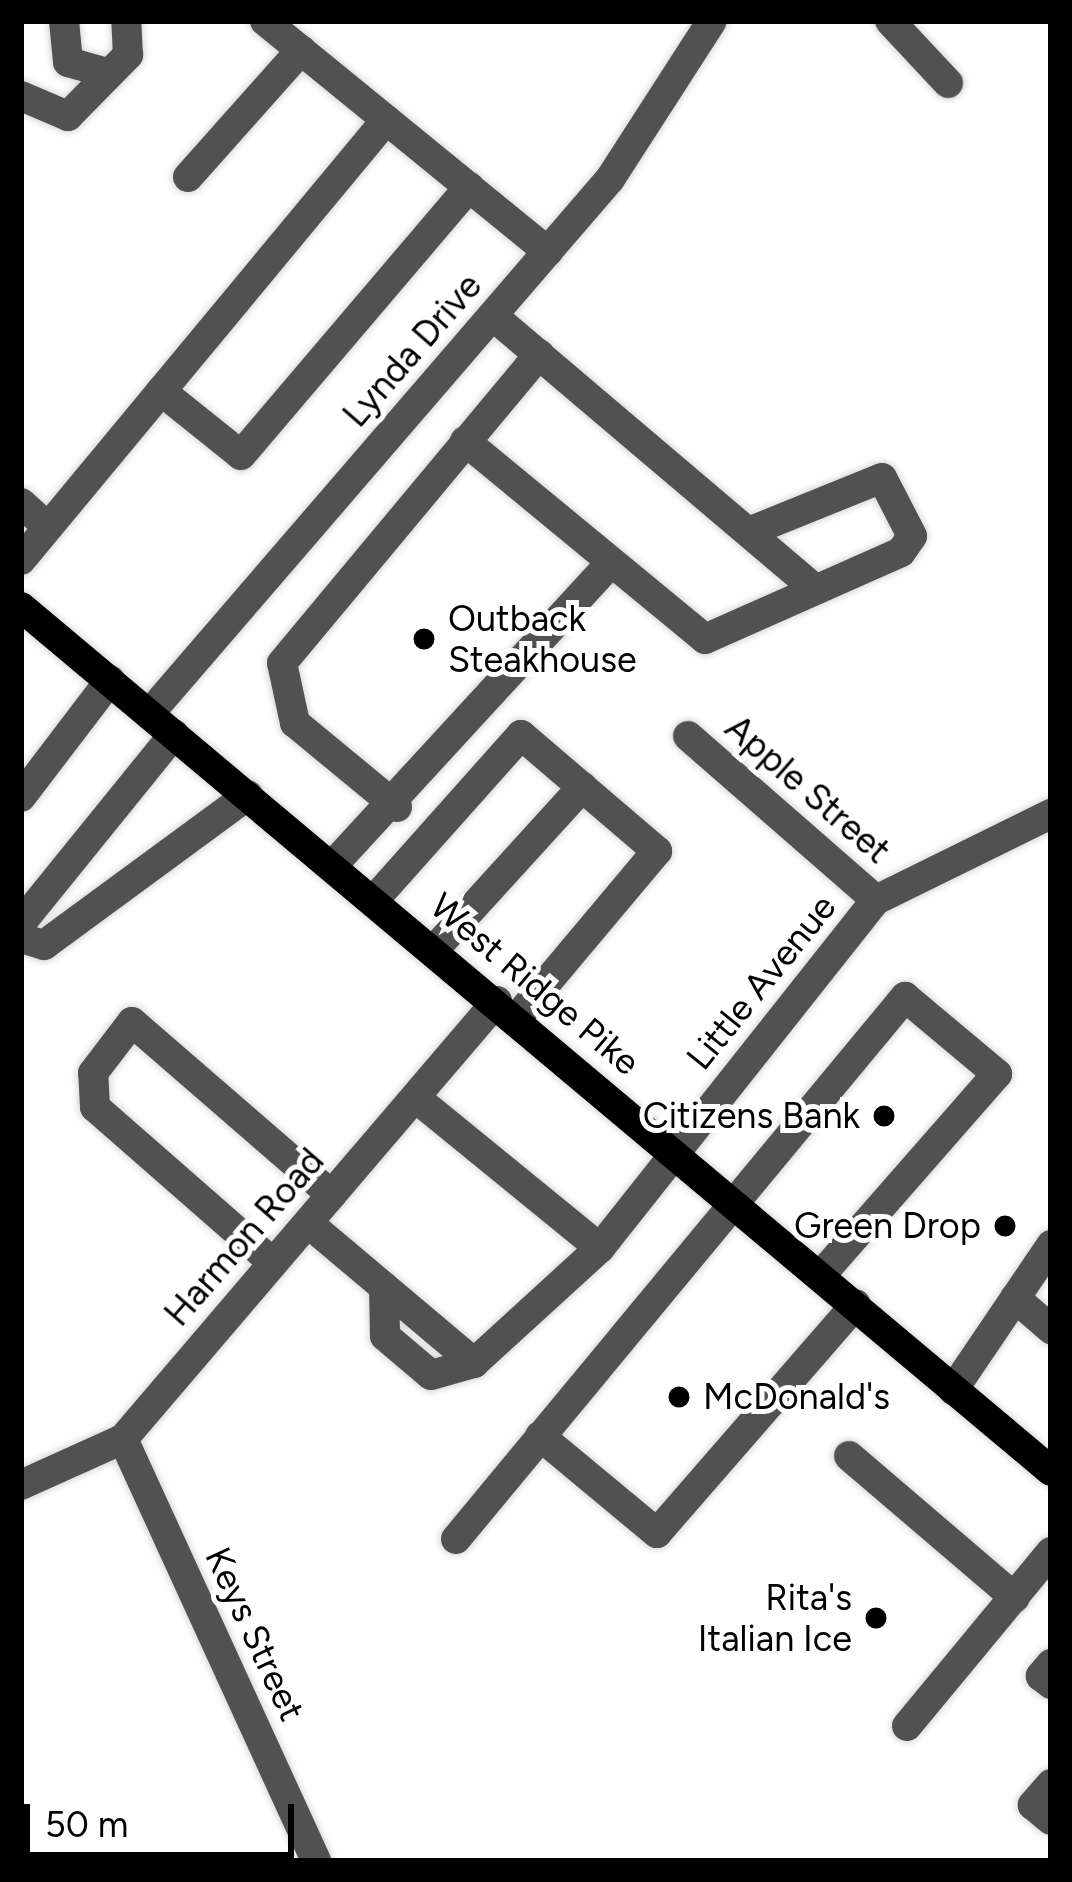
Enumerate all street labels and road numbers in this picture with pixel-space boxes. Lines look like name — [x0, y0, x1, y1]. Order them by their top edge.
street label: Lynda Drive — [334, 264, 490, 436]
street label: Apple Street — [717, 706, 899, 872]
street label: West Ridge Pike — [422, 884, 648, 1084]
street label: Little Avenue — [677, 886, 845, 1078]
street label: Harmon Road — [155, 1139, 333, 1335]
street label: Keys Street — [196, 1540, 314, 1728]

